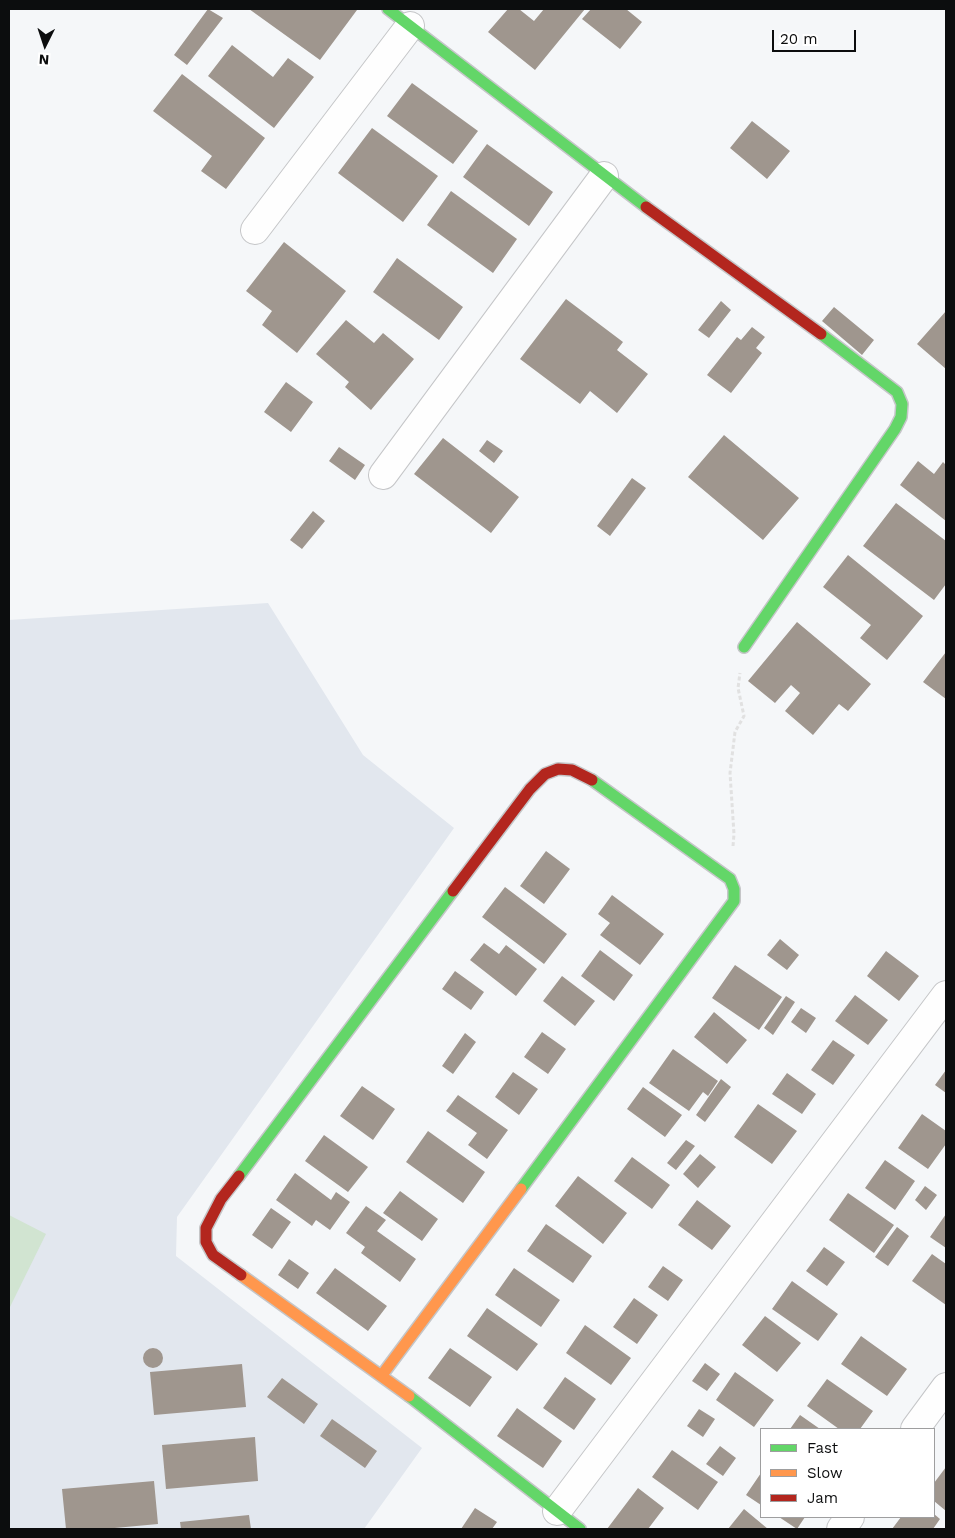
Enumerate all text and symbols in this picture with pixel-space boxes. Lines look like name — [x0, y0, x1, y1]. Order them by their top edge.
north arrow — [20, 20, 70, 70]
scale bar — [775, 20, 859, 52]
text: 20 m — [780, 30, 818, 48]
text: N — [38, 52, 50, 68]
legend — [760, 1428, 935, 1518]
text: Fast — [807, 1439, 838, 1457]
text: Slow — [807, 1464, 843, 1482]
text: Jam — [807, 1489, 838, 1507]

